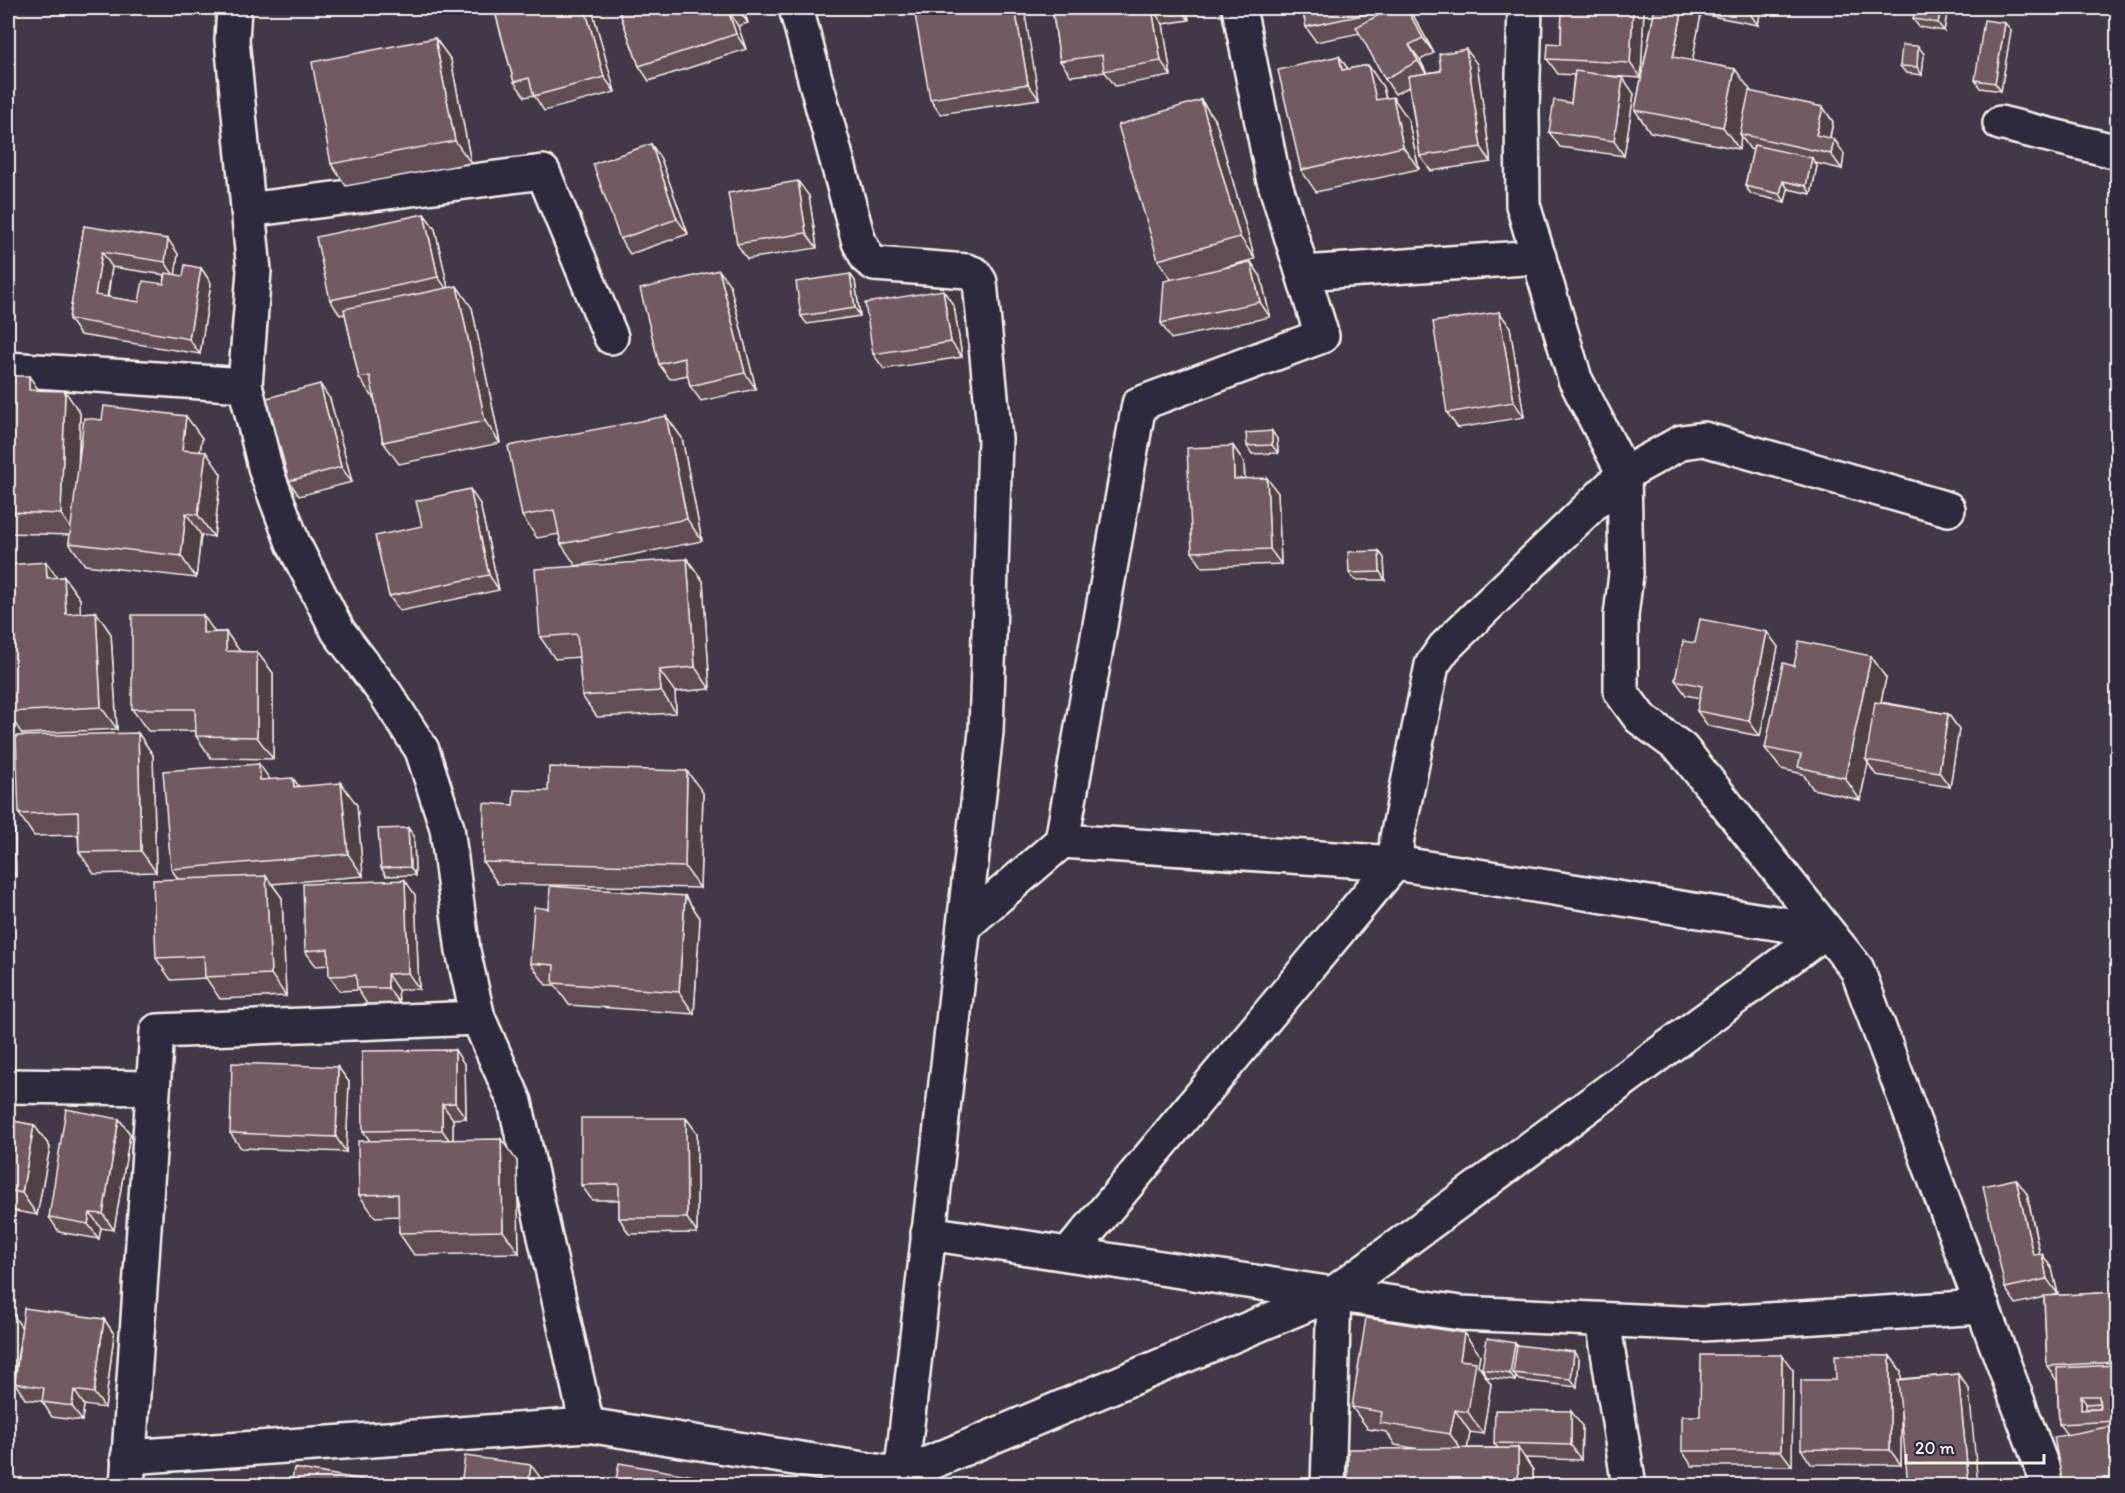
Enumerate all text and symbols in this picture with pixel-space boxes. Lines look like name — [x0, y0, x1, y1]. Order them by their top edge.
scale bar — [1906, 1427, 2044, 1465]
text: 20 m — [1915, 1437, 1955, 1459]

